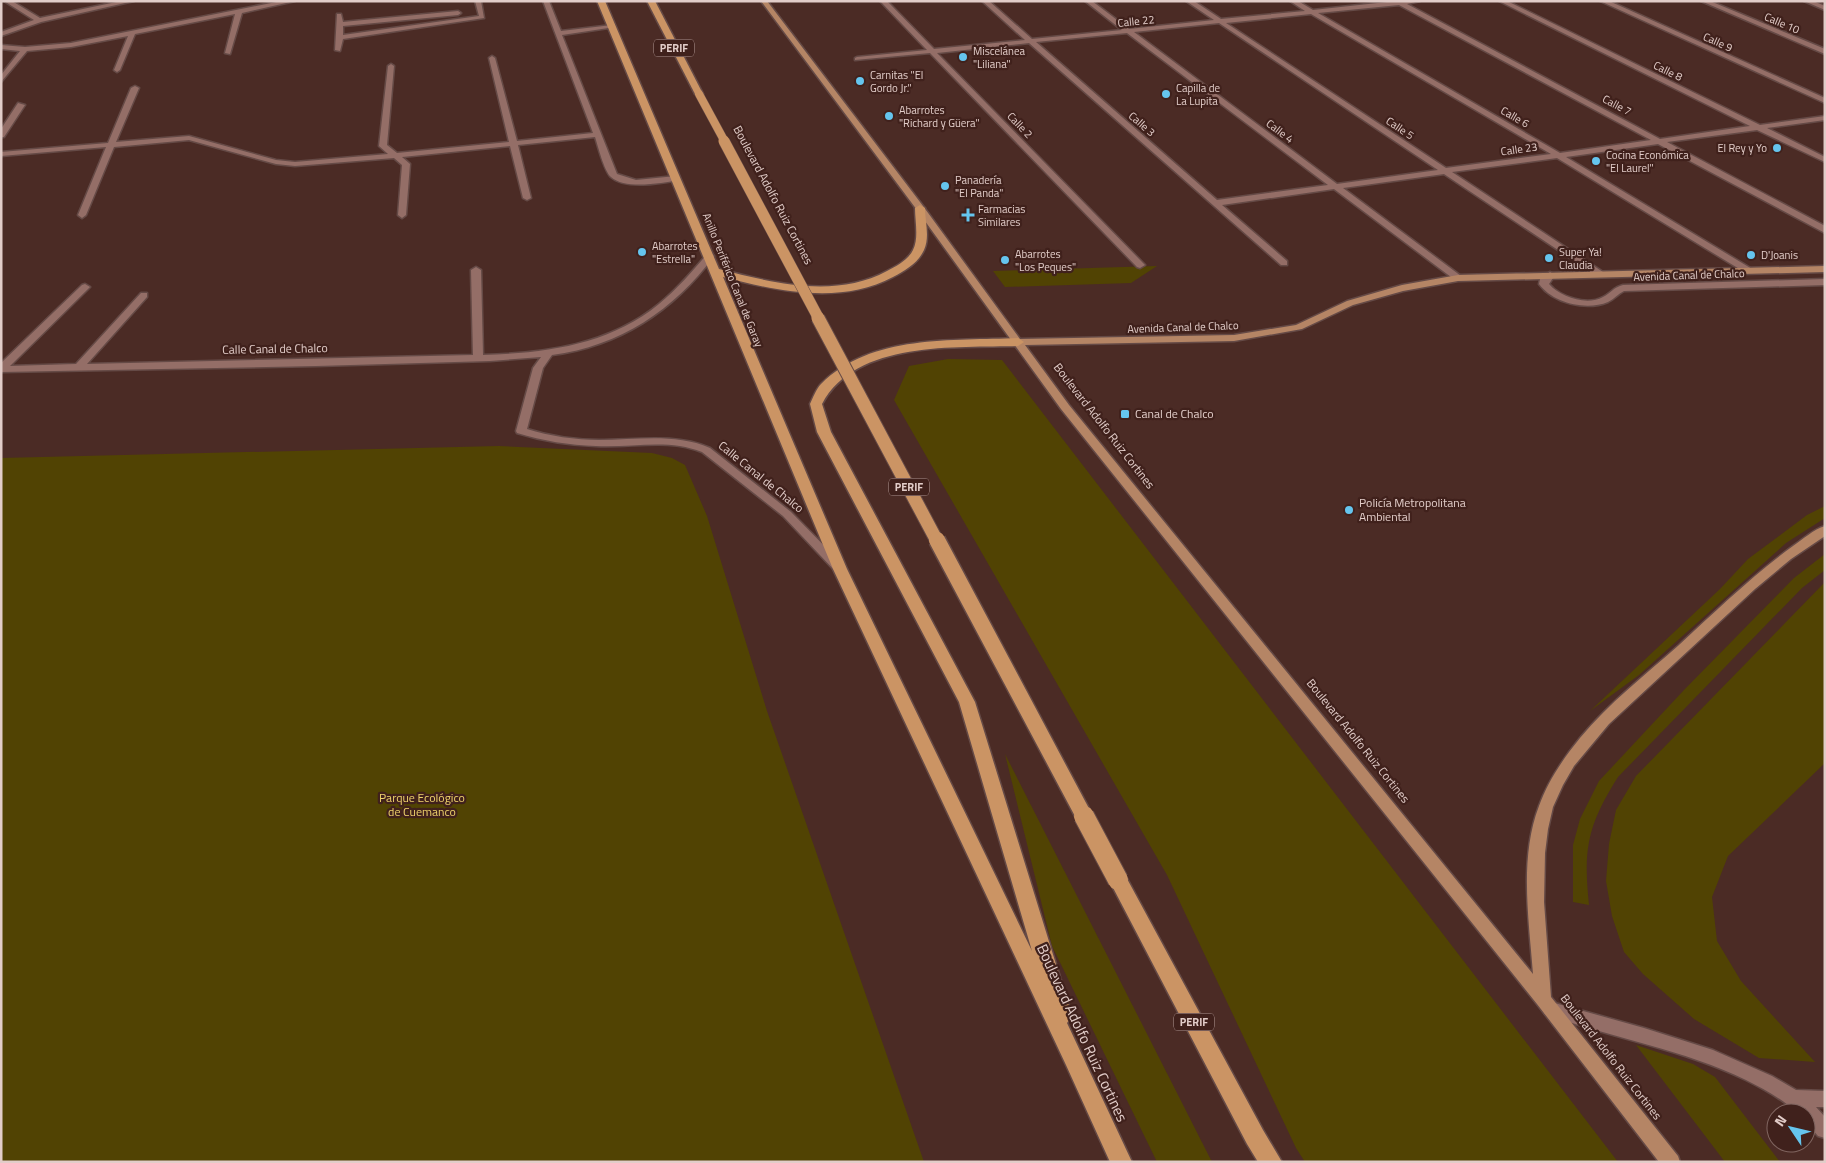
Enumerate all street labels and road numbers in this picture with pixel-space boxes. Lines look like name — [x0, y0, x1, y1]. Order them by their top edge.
street label: Calle 10 — [1762, 8, 1802, 38]
street label: Calle 22 — [1117, 11, 1155, 31]
street label: Calle 9 — [1701, 28, 1735, 56]
road number: PERIF — [654, 40, 694, 56]
street label: Calle 8 — [1651, 57, 1685, 85]
street label: Calle 7 — [1600, 91, 1634, 119]
street label: Calle 6 — [1498, 102, 1532, 132]
street label: Calle 2 — [1004, 108, 1036, 142]
street label: Calle 3 — [1125, 108, 1159, 140]
street label: Calle 5 — [1383, 113, 1417, 143]
street label: Calle 4 — [1263, 115, 1297, 147]
street label: Boulevard Adolfo Ruiz Cortines — [729, 122, 818, 268]
street label: Calle 23 — [1500, 139, 1538, 159]
street label: Anillo Periférico Canal de Garay — [699, 211, 768, 350]
street label: Avenida Canal de Chalco — [1633, 265, 1745, 285]
street label: Avenida Canal de Chalco — [1127, 317, 1239, 337]
street label: Calle Canal de Chalco — [222, 338, 328, 359]
street label: Boulevard Adolfo Ruiz Cortines — [1049, 359, 1160, 493]
street label: Calle Canal de Chalco — [714, 436, 808, 517]
road number: PERIF — [889, 478, 929, 496]
street label: Boulevard Adolfo Ruiz Cortines — [1302, 674, 1415, 807]
street label: Boulevard Adolfo Ruiz Cortines — [1031, 940, 1134, 1126]
street label: Boulevard Adolfo Ruiz Cortines — [1556, 990, 1667, 1124]
road number: PERIF — [1174, 1014, 1214, 1030]

